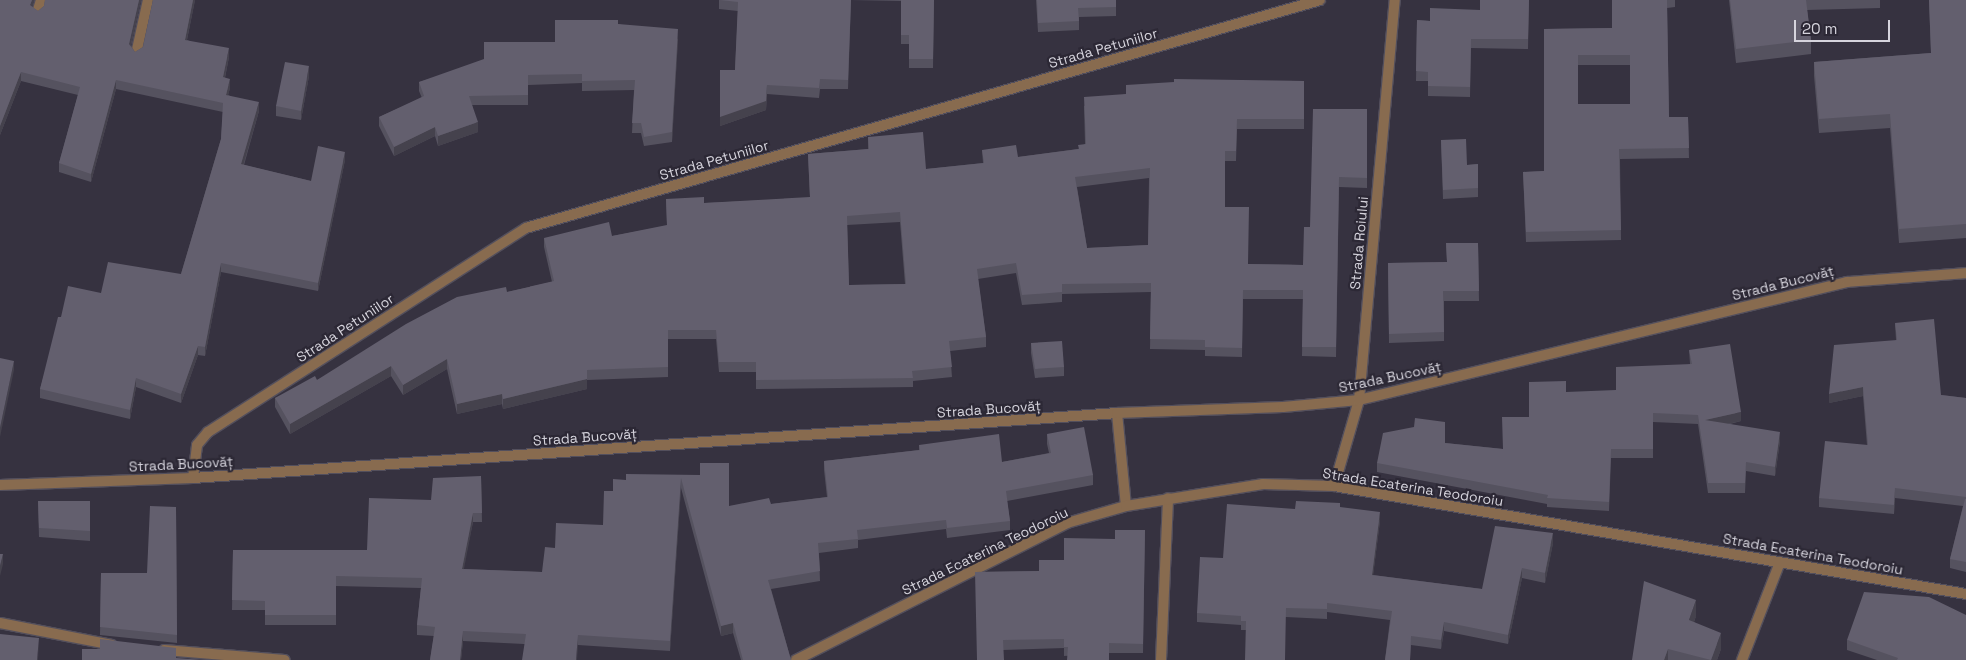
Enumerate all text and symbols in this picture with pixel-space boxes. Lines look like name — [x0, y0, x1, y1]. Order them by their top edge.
scale bar — [1796, 10, 1892, 42]
text: 20 m — [1802, 19, 1837, 38]
street label: Strada Petuniilor — [1047, 24, 1159, 72]
street label: Strada Petuniilor — [658, 136, 770, 184]
street label: Strada Roiului — [1347, 196, 1371, 290]
street label: Strada Bucovăț — [1730, 262, 1836, 304]
street label: Strada Petuniilor — [293, 290, 397, 366]
street label: Strada Bucovăț — [1337, 358, 1443, 396]
street label: Strada Bucovăț — [936, 397, 1042, 421]
street label: Strada Bucovăț — [532, 425, 638, 449]
street label: Strada Bucovăț — [128, 453, 234, 475]
street label: Strada Ecaterina Teodoroiu — [1321, 464, 1505, 510]
street label: Strada Ecaterina Teodoroiu — [899, 503, 1071, 599]
street label: Strada Ecaterina Teodoroiu — [1721, 530, 1905, 578]

